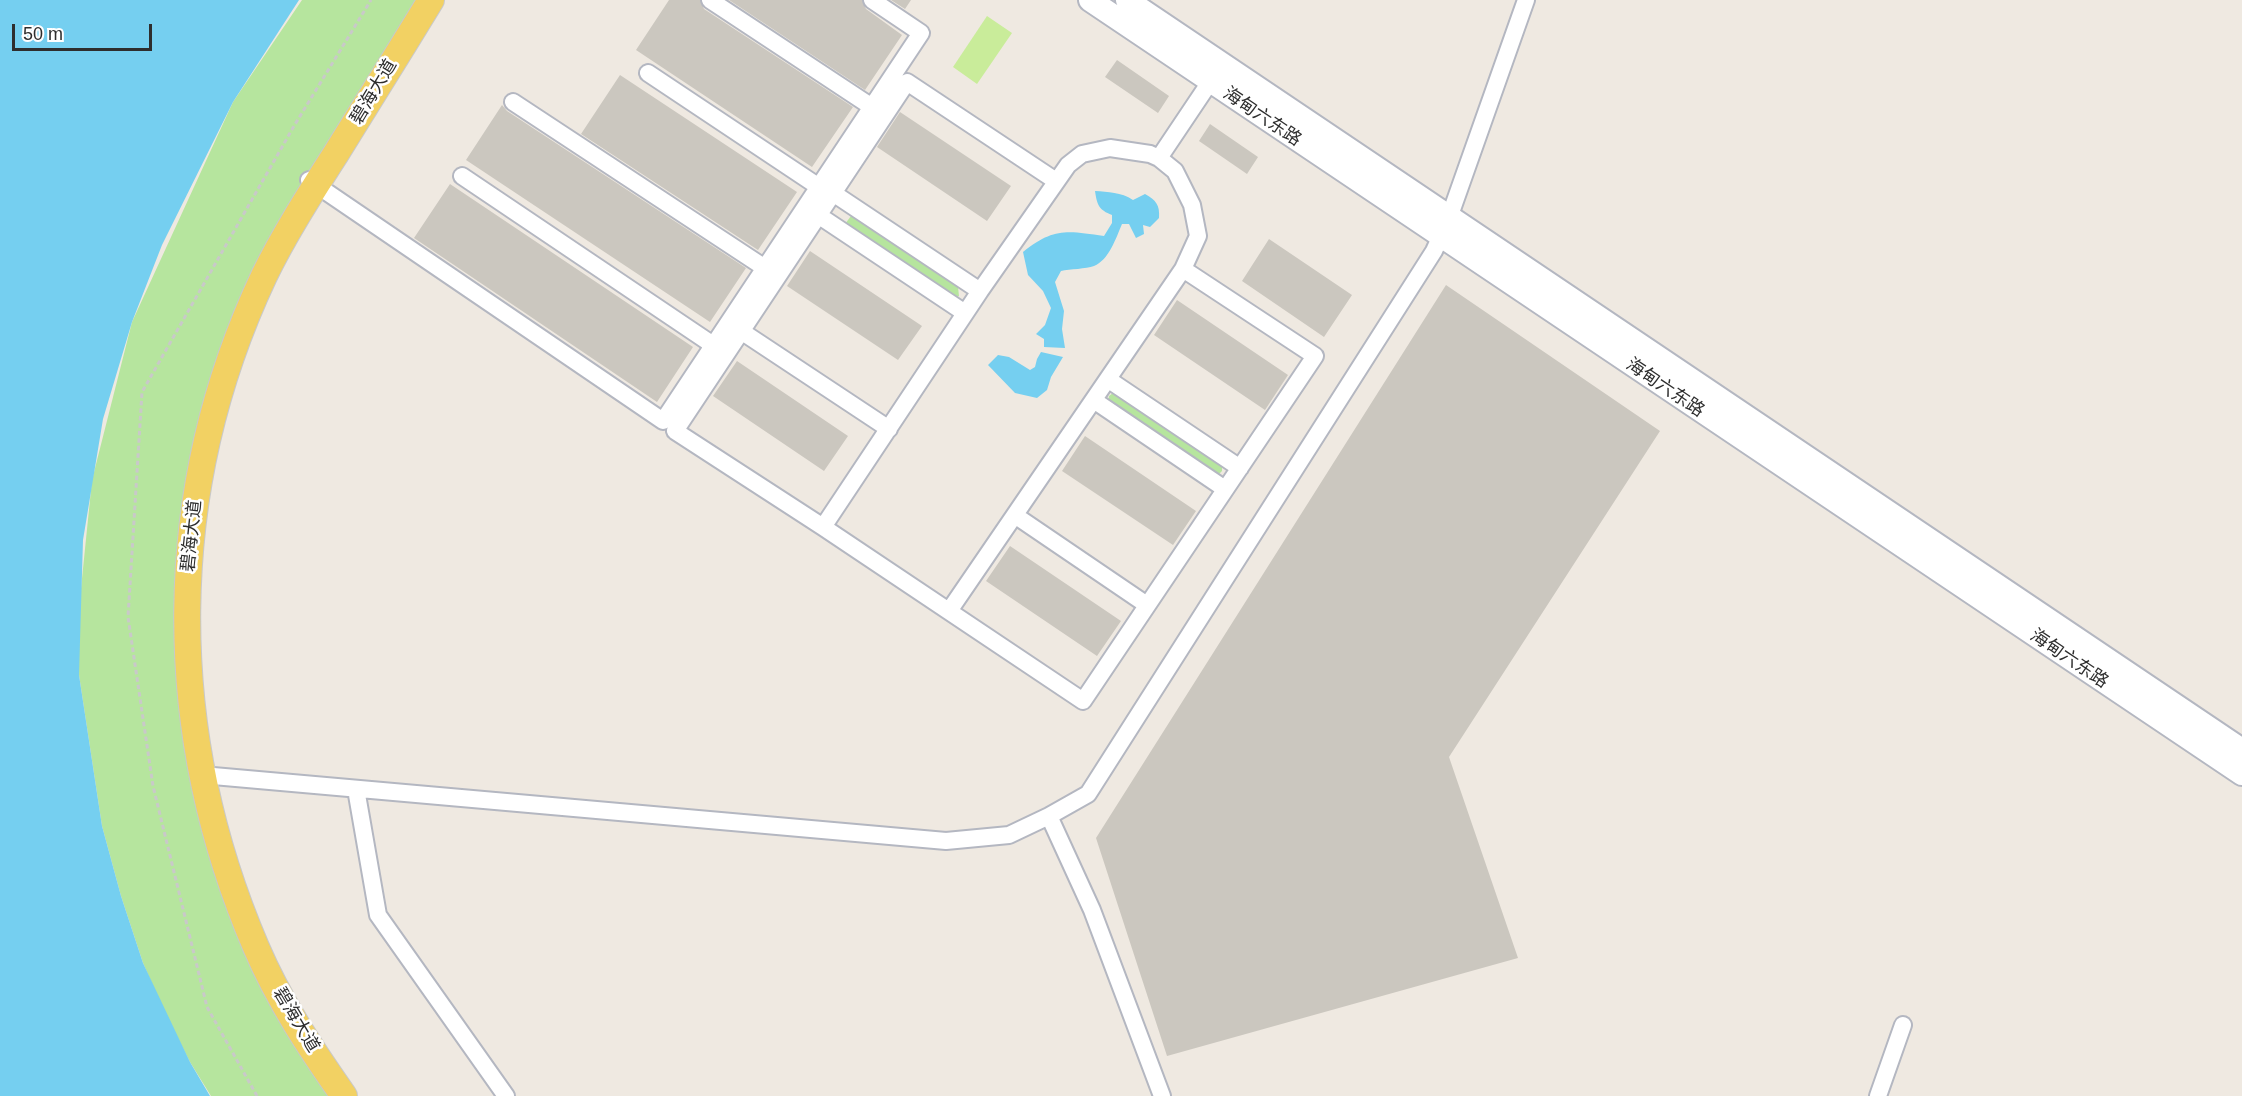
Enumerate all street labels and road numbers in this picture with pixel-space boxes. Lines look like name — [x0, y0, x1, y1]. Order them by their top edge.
street label: 碧海大道 — [346, 56, 402, 128]
street label: 海甸六东路 — [1219, 83, 1305, 151]
street label: 海甸六东路 — [1622, 354, 1708, 422]
street label: 碧海大道 — [177, 499, 207, 573]
street label: 海甸六东路 — [2026, 625, 2112, 693]
street label: 碧海大道 — [268, 984, 324, 1056]

